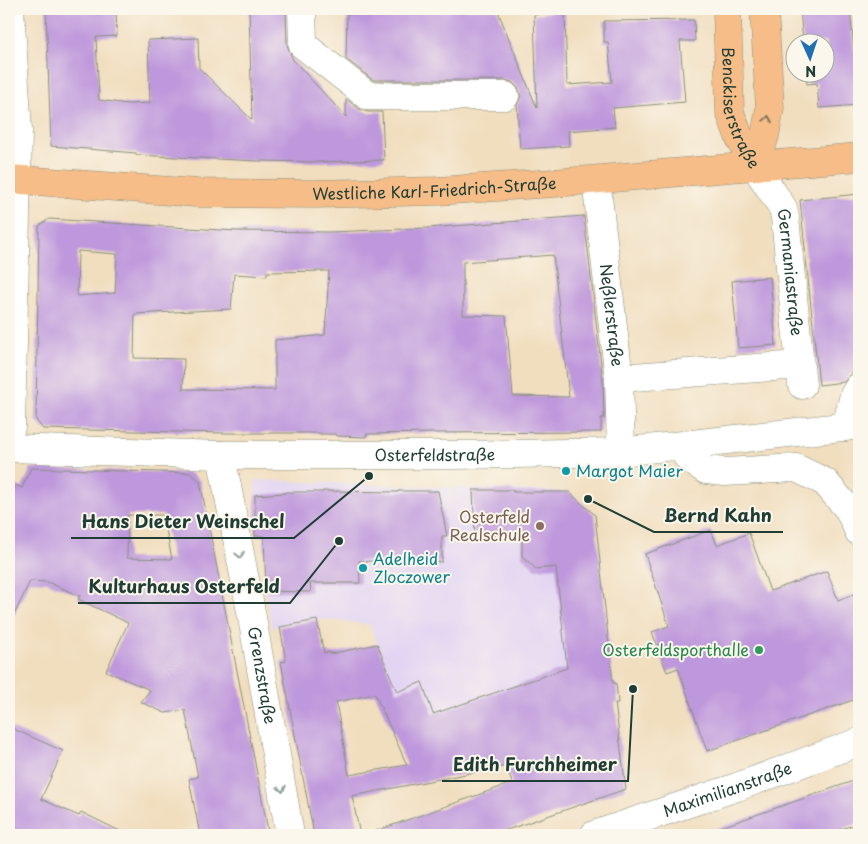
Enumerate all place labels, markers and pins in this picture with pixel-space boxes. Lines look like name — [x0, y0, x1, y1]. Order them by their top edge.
place label: Margot Maier — [576, 458, 684, 482]
marker: Margot Maier — [560, 465, 572, 477]
callout: Bernd Kahn — [654, 499, 783, 532]
place label: Osterfeld Realschule — [449, 504, 530, 546]
callout: Hans Dieter Weinschel — [71, 505, 294, 538]
marker: Osterfeld Realschule — [534, 520, 546, 532]
place label: Adelheid Zloczower — [373, 546, 450, 588]
marker: Adelheid Zloczower — [357, 562, 369, 574]
callout: Kulturhaus Osterfeld — [78, 570, 290, 603]
place label: Osterfeldsporthalle — [602, 637, 749, 661]
marker: Osterfeldsporthalle — [753, 644, 765, 656]
callout: Edith Furchheimer — [442, 748, 628, 781]

